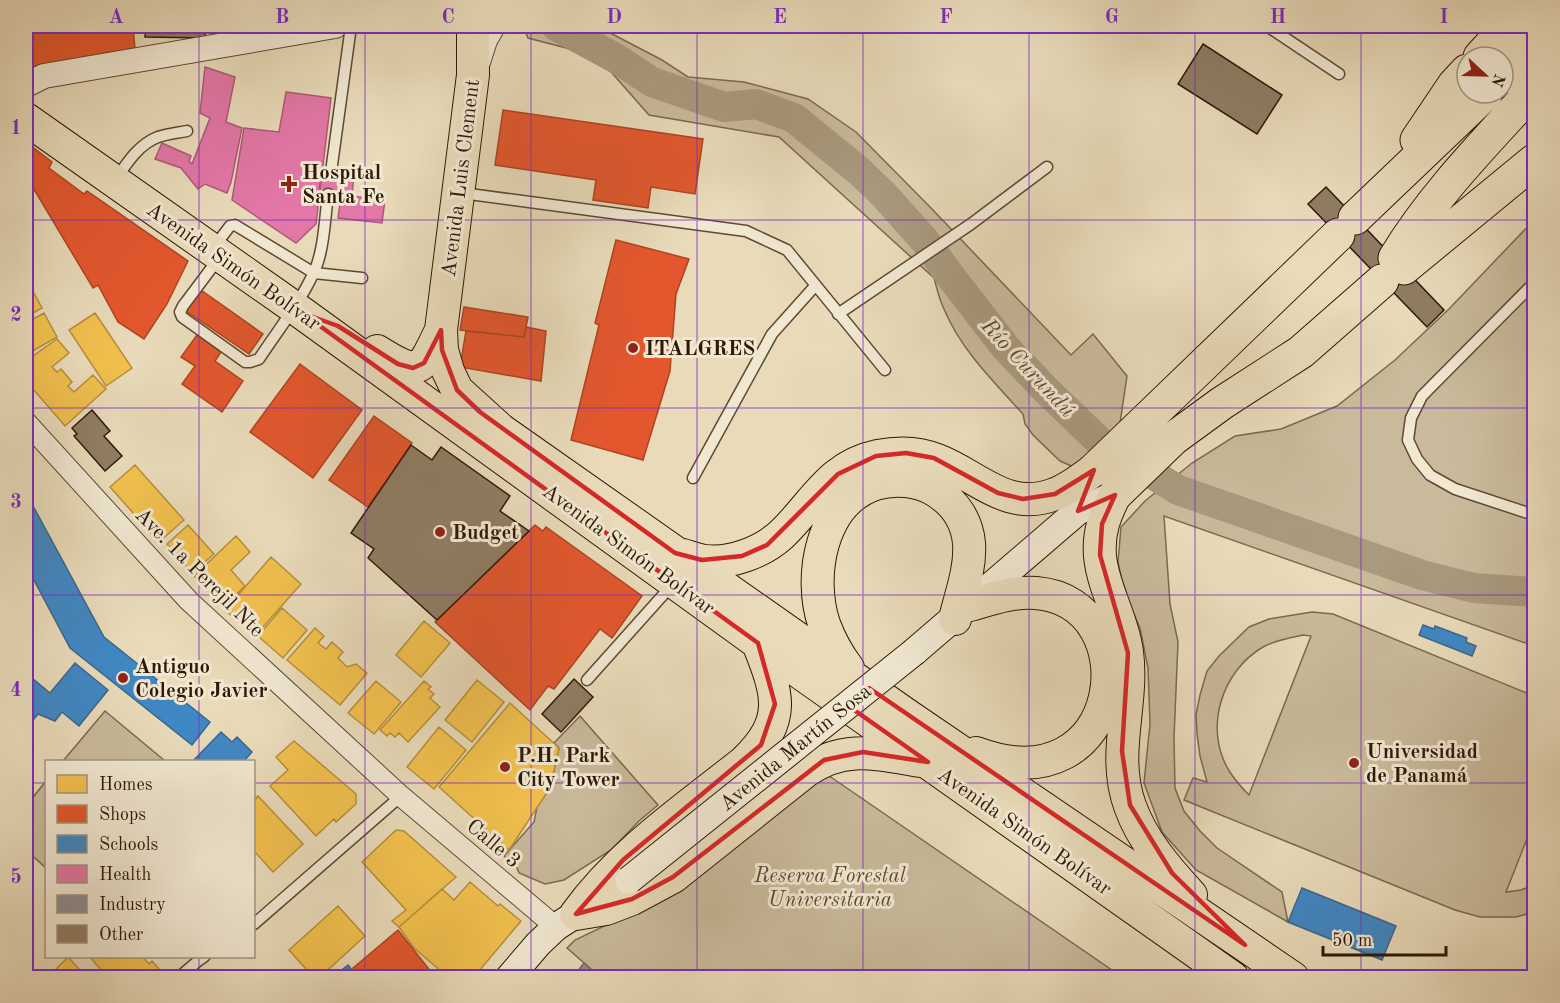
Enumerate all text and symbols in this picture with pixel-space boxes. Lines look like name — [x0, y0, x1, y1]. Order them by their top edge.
text: A — [108, 8, 124, 28]
text: B — [275, 8, 289, 28]
text: C — [441, 8, 455, 28]
text: D — [606, 8, 622, 28]
text: E — [773, 8, 787, 28]
text: F — [939, 8, 953, 28]
text: G — [1105, 8, 1119, 28]
text: H — [1270, 8, 1286, 28]
text: I — [1440, 8, 1448, 28]
north arrow — [1455, 45, 1515, 105]
text: N — [1487, 71, 1507, 89]
street label: Avenida Luis Clement — [439, 78, 484, 278]
text: 1 — [10, 119, 22, 139]
place label: Hospital Santa Fe — [302, 163, 385, 208]
marker: Hospital Santa Fe — [280, 175, 298, 193]
street label: Avenida Simón Bolívar — [142, 199, 324, 336]
text: 2 — [10, 306, 22, 326]
water label: Río Curundú — [976, 314, 1079, 422]
place label: ITALGRES — [645, 339, 755, 360]
marker: ITALGRES — [626, 341, 640, 355]
street label: Avenida Simón Bolívar — [538, 481, 718, 620]
text: 3 — [10, 493, 22, 513]
street label: Ave. 1a Perejil Nte — [130, 504, 268, 642]
place label: Budget — [452, 523, 519, 544]
marker: Budget — [433, 525, 447, 539]
place label: Antiguo Colegio Javier — [135, 657, 268, 702]
marker: Antiguo Colegio Javier — [116, 671, 130, 685]
text: 4 — [10, 681, 22, 701]
street label: Avenida Martín Sosa — [716, 681, 876, 816]
place label: Universidad de Panamá — [1366, 742, 1478, 787]
place label: P.H. Park City Tower — [517, 746, 620, 791]
marker: Universidad de Panamá — [1347, 756, 1361, 770]
legend — [45, 760, 255, 958]
marker: P.H. Park City Tower — [498, 760, 512, 774]
street label: Avenida Simón Bolívar — [933, 764, 1115, 901]
text: Homes — [99, 776, 153, 794]
text: Shops — [99, 806, 146, 824]
street label: Calle 3 — [462, 816, 524, 873]
text: Schools — [99, 836, 159, 854]
text: Health — [99, 866, 152, 884]
park label: Reserva Forestal Universitaria — [753, 866, 906, 911]
text: 5 — [10, 867, 22, 888]
text: Industry — [99, 896, 166, 914]
scale bar — [1323, 919, 1446, 957]
text: Other — [99, 926, 144, 944]
text: 50 m — [1332, 932, 1372, 950]

